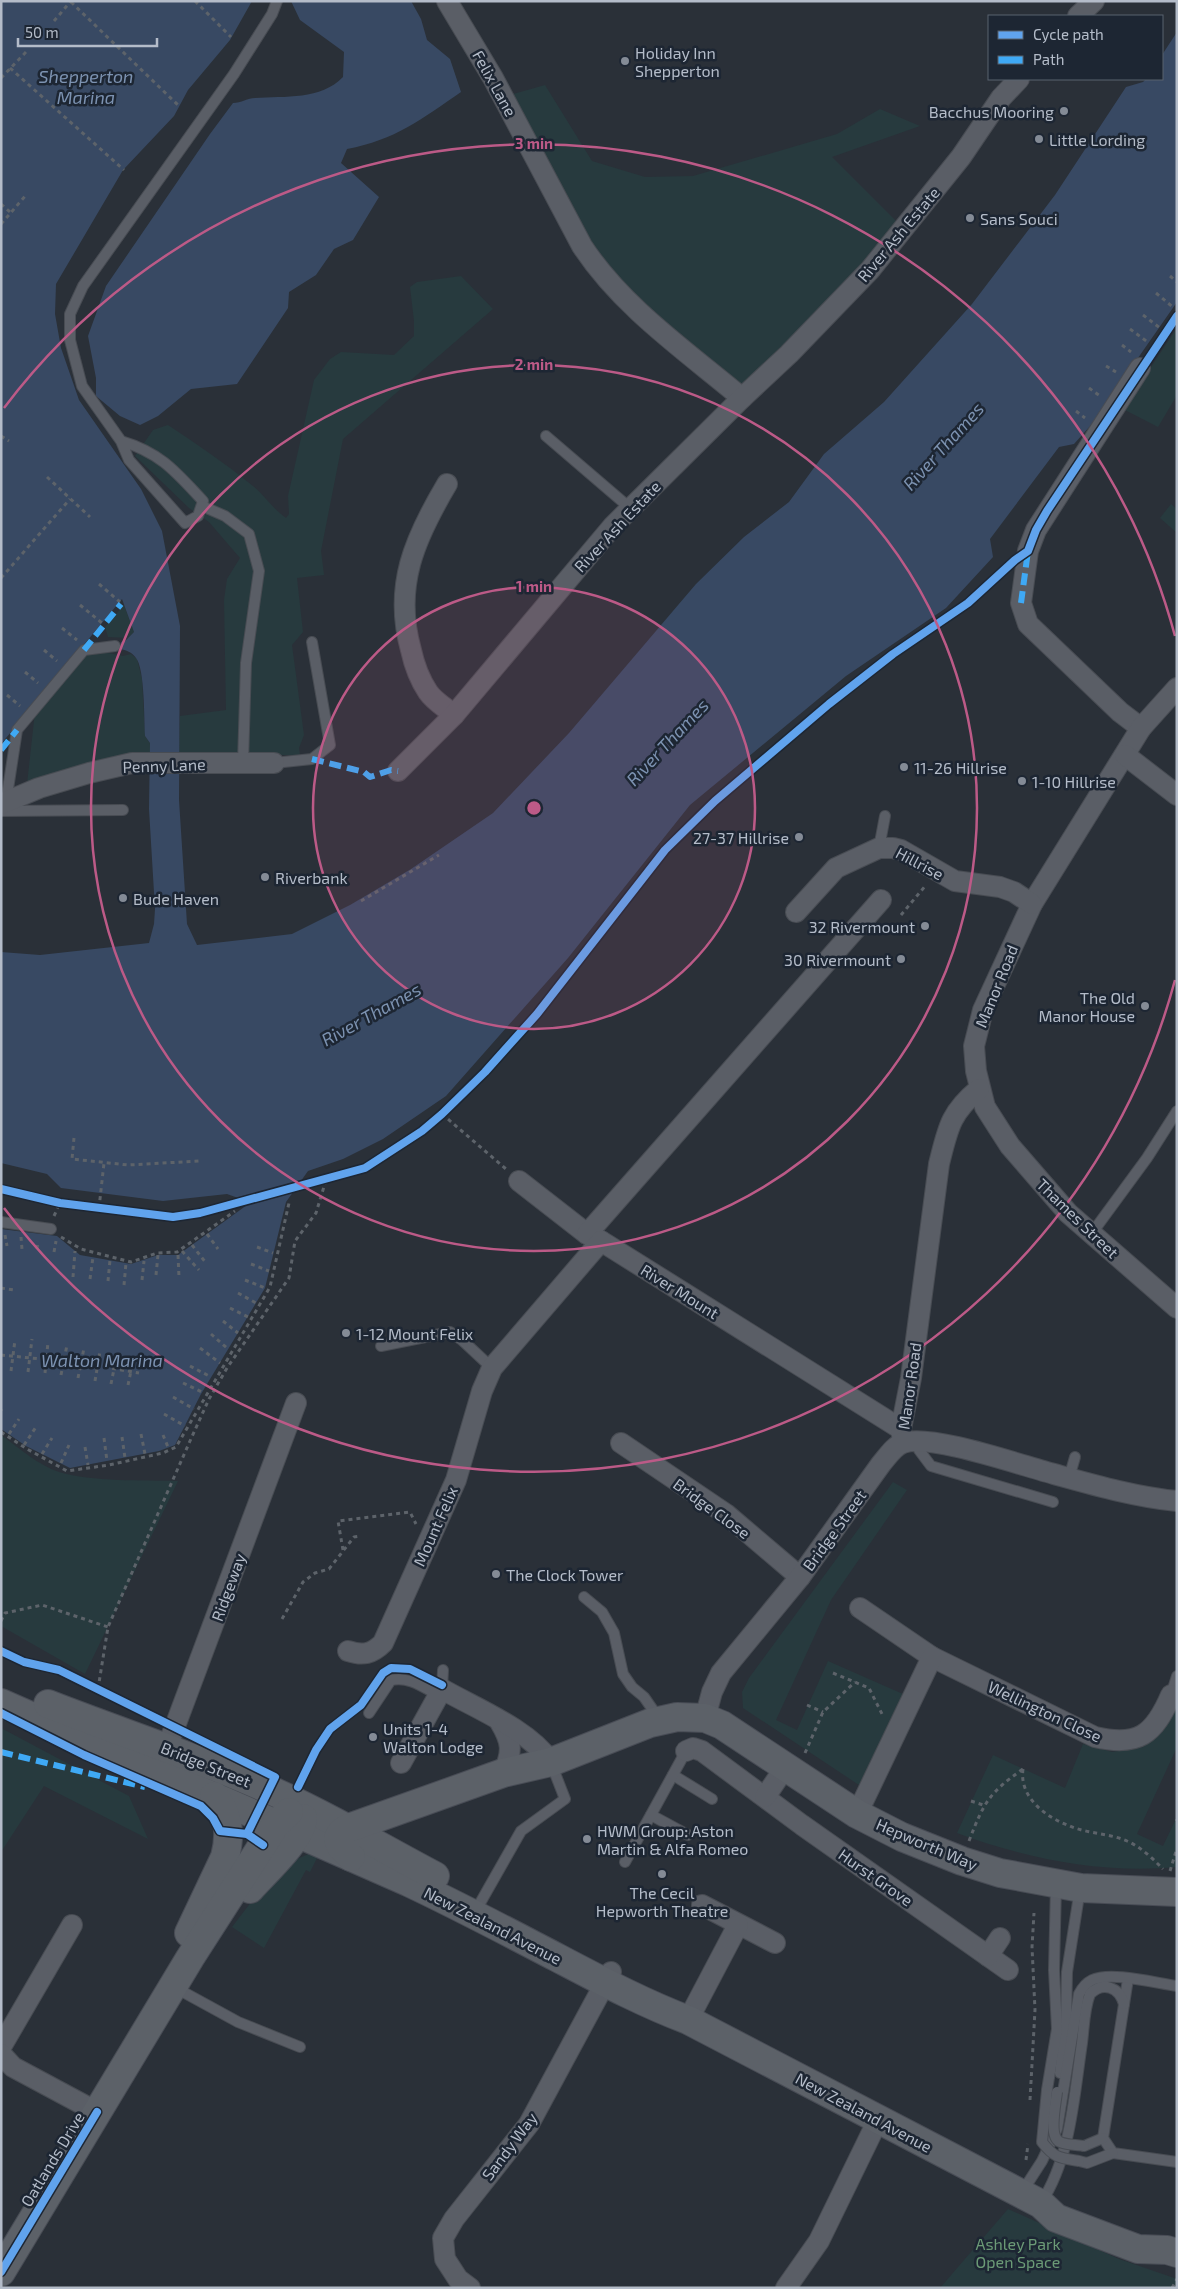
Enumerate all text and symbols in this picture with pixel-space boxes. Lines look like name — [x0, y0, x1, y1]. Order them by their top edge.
scale bar — [18, 15, 156, 47]
legend — [988, 15, 1163, 80]
text: 50 m — [25, 23, 59, 41]
text: Cycle path — [1033, 25, 1104, 43]
place label: Holiday Inn Shepperton — [635, 43, 720, 80]
street label: Felix Lane — [469, 47, 521, 119]
text: Path — [1033, 50, 1064, 68]
marker: Holiday Inn Shepperton — [619, 55, 631, 67]
water label: Shepperton Marina — [38, 65, 134, 108]
place label: Bacchus Mooring — [929, 102, 1054, 121]
marker: Bacchus Mooring — [1058, 105, 1070, 117]
place label: Little Lording — [1049, 130, 1145, 149]
marker: Little Lording — [1033, 133, 1045, 145]
text: 3 min — [515, 134, 553, 152]
street label: River Ash Estate — [853, 183, 943, 285]
place label: Sans Souci — [980, 209, 1058, 228]
marker: Sans Souci — [964, 212, 976, 224]
text: 2 min — [515, 355, 553, 373]
water label: River Thames — [898, 398, 988, 494]
street label: River Ash Estate — [570, 476, 664, 576]
text: 1 min — [516, 577, 552, 595]
water label: River Thames — [621, 694, 713, 790]
street label: Penny Lane — [122, 754, 206, 776]
place label: 11-26 Hillrise — [914, 758, 1007, 777]
marker: 11-26 Hillrise — [898, 761, 910, 773]
place label: 1-10 Hillrise — [1032, 772, 1116, 791]
marker: 1-10 Hillrise — [1016, 775, 1028, 787]
centre of rings — [525, 799, 543, 817]
place label: 27-37 Hillrise — [693, 828, 789, 847]
marker: 27-37 Hillrise — [793, 831, 805, 843]
street label: Hillrise — [893, 843, 947, 883]
place label: Riverbank — [275, 868, 348, 887]
marker: Riverbank — [259, 871, 271, 883]
place label: Bude Haven — [133, 889, 219, 908]
marker: Bude Haven — [117, 892, 129, 904]
place label: 32 Rivermount — [809, 917, 915, 936]
marker: 32 Rivermount — [919, 920, 931, 932]
street label: Manor Road — [971, 942, 1021, 1030]
place label: 30 Rivermount — [784, 950, 891, 969]
marker: 30 Rivermount — [895, 953, 907, 965]
water label: River Thames — [317, 978, 425, 1050]
place label: The Old Manor House — [1039, 988, 1135, 1025]
marker: The Old Manor House — [1139, 1000, 1151, 1012]
street label: Thames Street — [1033, 1174, 1123, 1262]
street label: River Mount — [638, 1260, 722, 1322]
place label: 1-12 Mount Felix — [356, 1324, 474, 1343]
marker: 1-12 Mount Felix — [340, 1327, 352, 1339]
street label: Manor Road — [893, 1341, 925, 1431]
water label: Walton Marina — [41, 1349, 163, 1371]
street label: Bridge Close — [670, 1474, 754, 1542]
street label: Mount Felix — [409, 1483, 461, 1569]
street label: Bridge Street — [798, 1486, 870, 1574]
street label: Ridgeway — [207, 1550, 249, 1624]
place label: The Clock Tower — [506, 1565, 624, 1584]
marker: The Clock Tower — [490, 1568, 502, 1580]
street label: Wellington Close — [985, 1676, 1105, 1746]
place label: Units 1-4 Walton Lodge — [383, 1719, 483, 1756]
marker: Units 1-4 Walton Lodge — [367, 1731, 379, 1743]
street label: Bridge Street — [158, 1737, 254, 1791]
street label: Hepworth Way — [874, 1814, 981, 1874]
place label: HWM Group: Aston Martin & Alfa Romeo — [597, 1821, 748, 1858]
marker: HWM Group: Aston Martin & Alfa Romeo — [581, 1833, 593, 1845]
street label: Hurst Grove — [835, 1844, 917, 1910]
marker: The Cecil Hepworth Theatre — [656, 1868, 668, 1880]
street label: New Zealand Avenue — [421, 1882, 565, 1968]
place label: The Cecil Hepworth Theatre — [596, 1883, 728, 1920]
street label: New Zealand Avenue — [793, 2068, 935, 2156]
street label: Oatlands Drive — [16, 2108, 88, 2210]
street label: Sandy Way — [477, 2108, 541, 2184]
park label: Ashley Park Open Space — [975, 2234, 1061, 2271]

